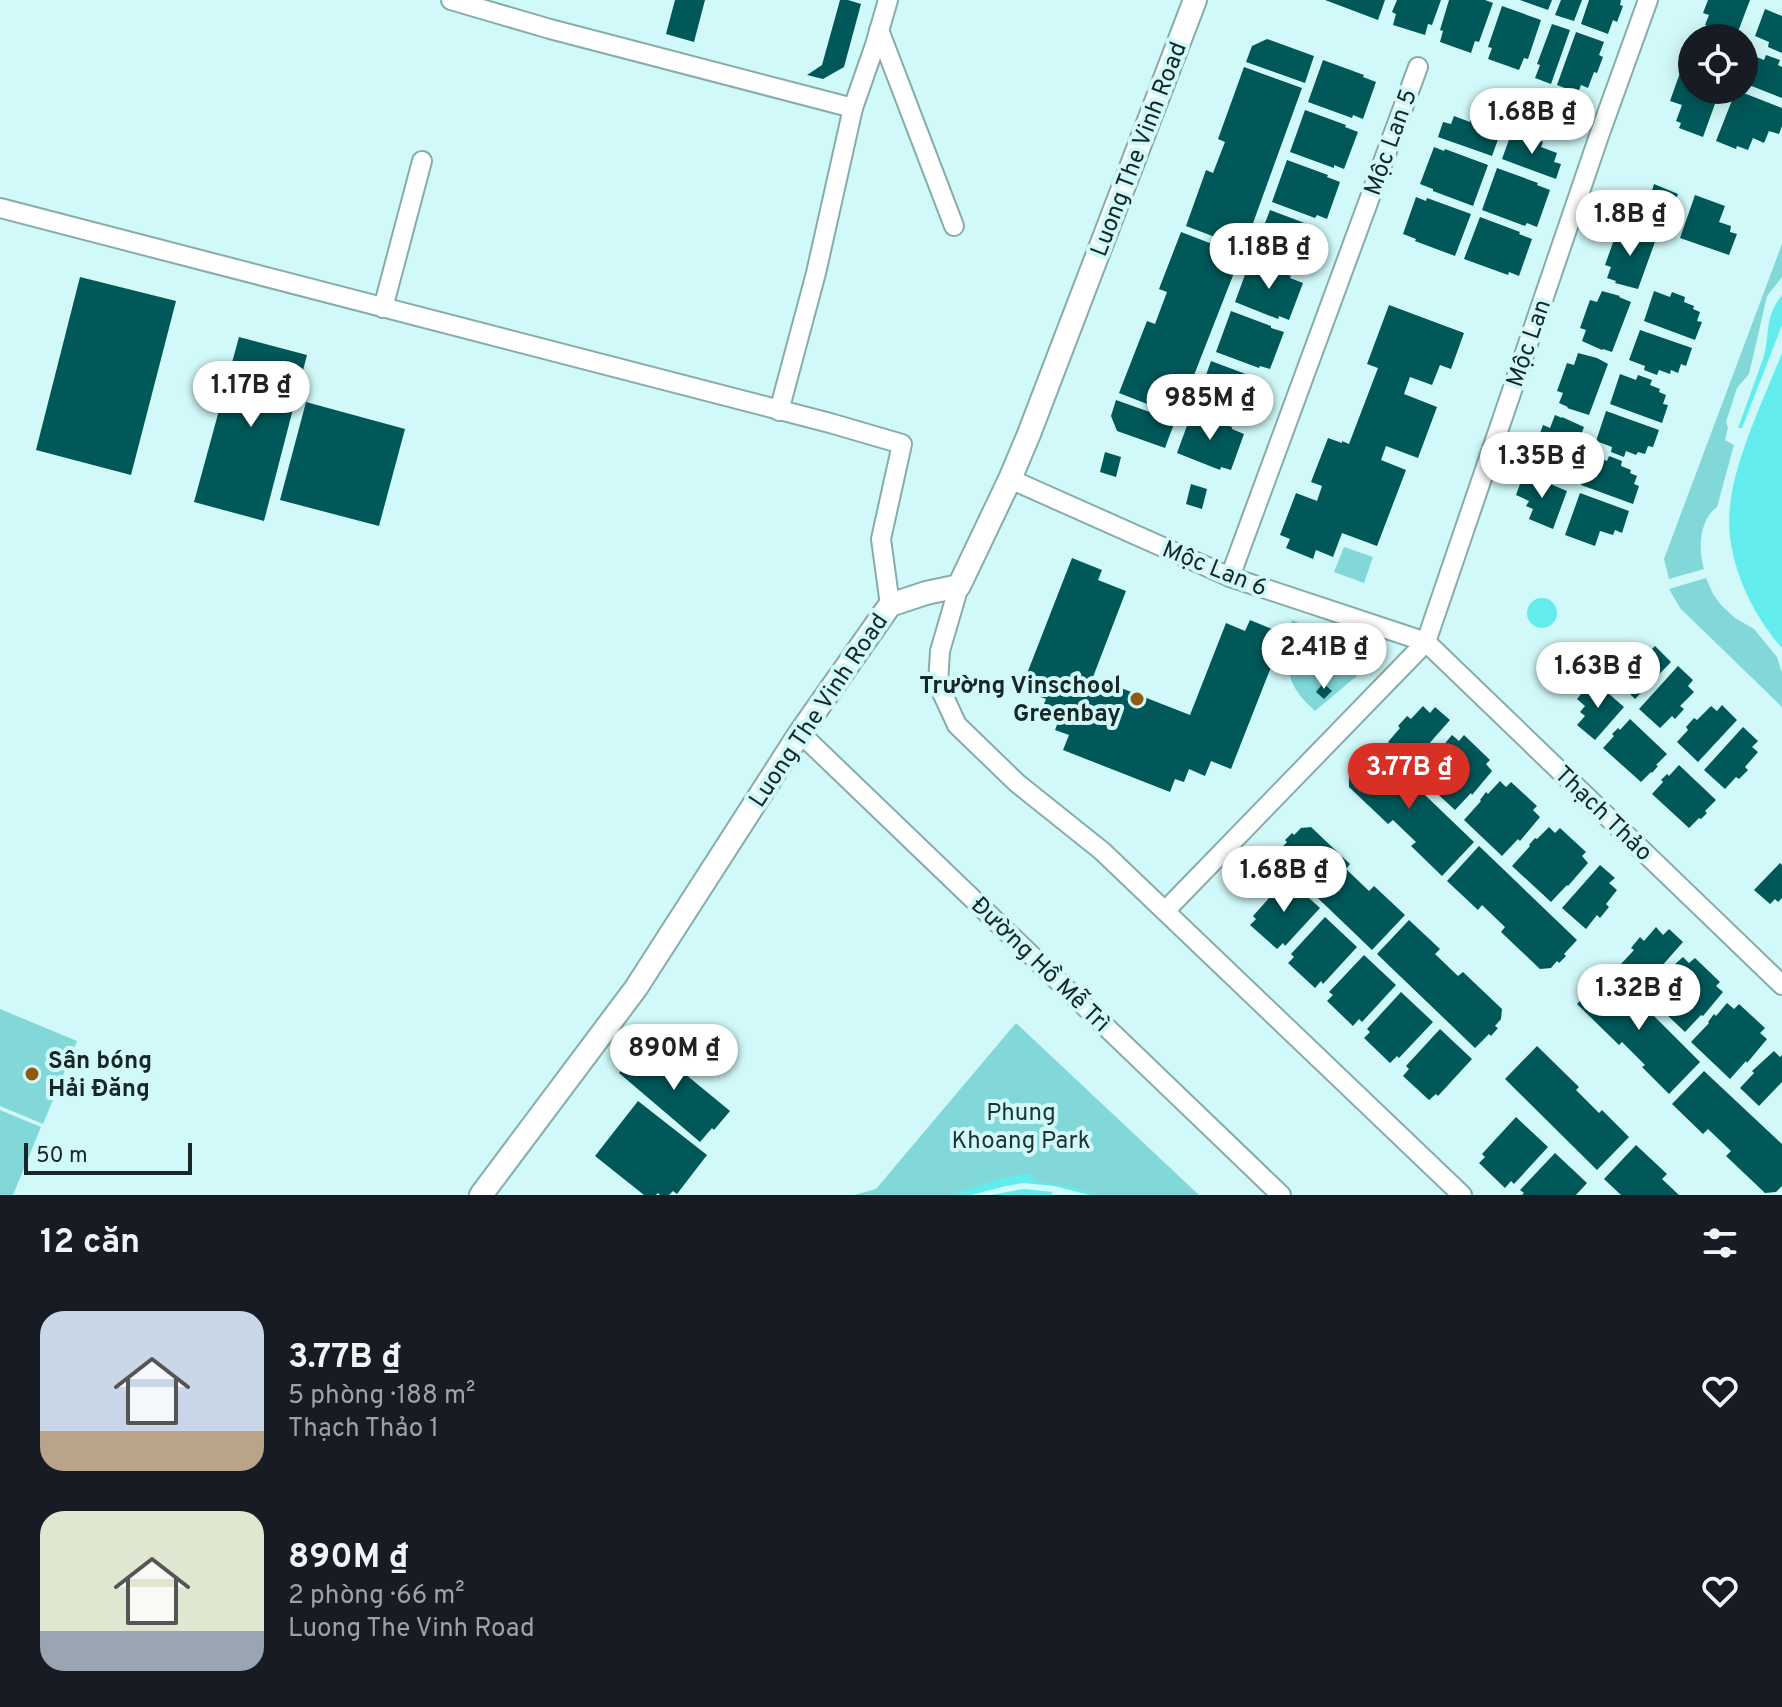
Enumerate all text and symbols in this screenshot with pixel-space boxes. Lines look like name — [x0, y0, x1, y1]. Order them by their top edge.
map controls — [1678, 24, 1758, 104]
button: locate — [1678, 24, 1758, 104]
street label: Luong The Vinh Road — [1085, 38, 1195, 261]
street label: Mộc Lan 5 — [1359, 85, 1425, 200]
pin: 1.68B ₫ — [1458, 88, 1606, 156]
text: 1.68B ₫ — [1488, 97, 1576, 130]
pin: 1.8B ₫ — [1565, 190, 1695, 258]
text: 1.8B ₫ — [1594, 199, 1666, 232]
pin: 1.18B ₫ — [1195, 223, 1343, 291]
text: 1.18B ₫ — [1228, 232, 1310, 265]
street label: Mộc Lan — [1501, 296, 1559, 391]
pin: 1.17B ₫ — [177, 361, 325, 429]
text: 1.17B ₫ — [211, 370, 291, 403]
pin: 985M ₫ — [1145, 374, 1275, 442]
text: 985M ₫ — [1165, 383, 1255, 416]
pin: 1.35B ₫ — [1468, 432, 1616, 500]
text: 1.35B ₫ — [1498, 441, 1586, 474]
street label: Mộc Lan 6 — [1157, 535, 1271, 604]
street label: Luong The Vinh Road — [744, 608, 896, 814]
pin: 2.41B ₫ — [1250, 623, 1398, 691]
text: 2.41B ₫ — [1280, 632, 1368, 665]
pin: 1.63B ₫ — [1524, 642, 1672, 710]
text: 1.63B ₫ — [1554, 651, 1642, 684]
place label: Trường Vinschool Greenbay — [919, 672, 1121, 730]
marker: Trường Vinschool Greenbay — [1128, 690, 1146, 708]
pin: 3.77B ₫ — [1335, 743, 1483, 811]
text: 3.77B ₫ — [1366, 752, 1452, 785]
street label: Thạch Thảo — [1547, 760, 1658, 869]
pin: 1.68B ₫ — [1210, 846, 1358, 914]
text: 1.68B ₫ — [1240, 855, 1328, 888]
street label: Đường Hồ Mễ Trì — [964, 890, 1117, 1039]
pin: 1.32B ₫ — [1565, 964, 1713, 1032]
text: 1.32B ₫ — [1595, 973, 1683, 1006]
pin: 890M ₫ — [609, 1024, 739, 1092]
text: 890M ₫ — [628, 1033, 720, 1066]
place label: Sân bóng Hải Đăng — [48, 1047, 152, 1105]
marker: Sân bóng Hải Đăng — [23, 1065, 41, 1083]
park label: Phung Khoang Park — [952, 1099, 1090, 1157]
scale bar — [24, 1139, 192, 1175]
text: 50 m — [36, 1143, 88, 1170]
icon: filters — [1698, 1221, 1742, 1265]
text: 12 căn — [40, 1222, 140, 1265]
text: 3.77B ₫ — [288, 1337, 401, 1380]
icon: home — [104, 1343, 200, 1439]
icon: heart — [1698, 1369, 1742, 1413]
text: 5 phòng · 188 m² — [288, 1380, 475, 1413]
text: Thạch Thảo 1 — [288, 1413, 439, 1446]
text: 890M ₫ — [288, 1537, 408, 1580]
icon: home — [104, 1543, 200, 1639]
icon: heart — [1698, 1569, 1742, 1613]
text: 2 phòng · 66 m² — [288, 1580, 465, 1613]
text: Luong The Vinh Road — [288, 1613, 535, 1646]

